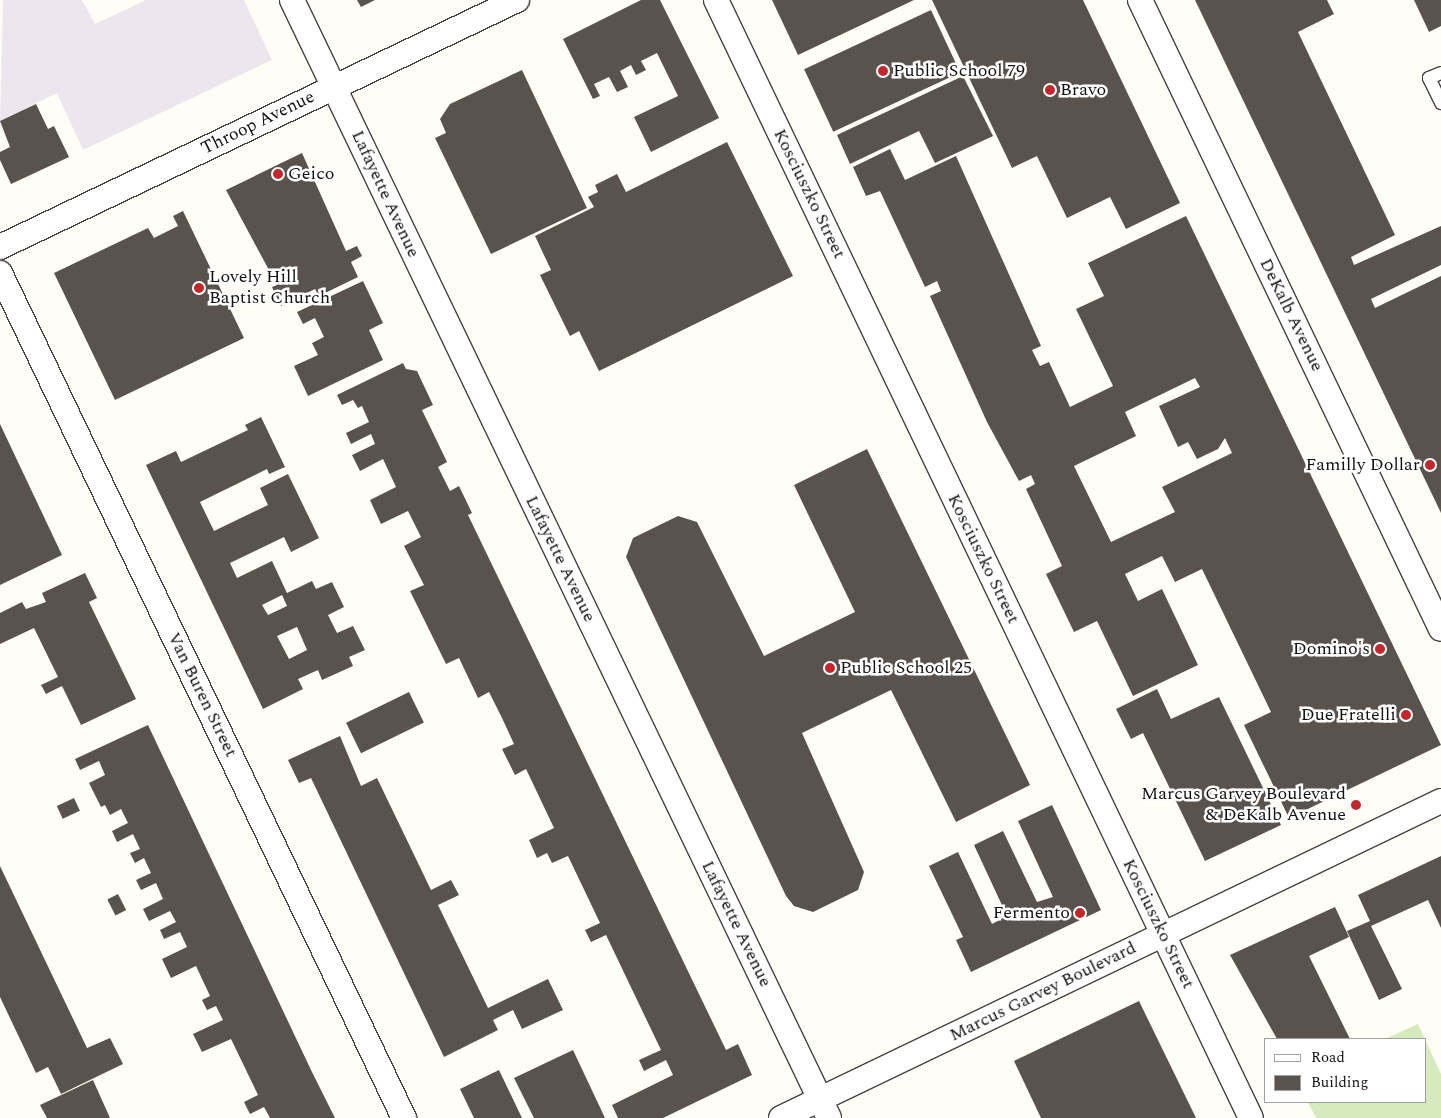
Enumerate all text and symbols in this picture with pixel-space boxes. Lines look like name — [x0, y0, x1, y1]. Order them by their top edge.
place label: Public School 79 — [893, 60, 1025, 82]
marker: Public School 79 — [877, 65, 889, 77]
place label: Bravo — [1060, 79, 1106, 101]
marker: Bravo — [1044, 84, 1056, 96]
street label: Throop Avenue — [198, 86, 318, 160]
street label: Kosciuszko Street — [768, 126, 850, 262]
street label: Lafayette Avenue — [346, 127, 424, 261]
place label: Geico — [288, 163, 335, 185]
marker: Geico — [272, 168, 284, 180]
street label: DeKalb Avenue — [1254, 255, 1328, 375]
place label: Lovely Hill Baptist Church — [209, 267, 330, 310]
marker: Lovely Hill Baptist Church — [193, 282, 205, 294]
place label: Familly Dollar — [1306, 454, 1420, 476]
marker: Familly Dollar — [1424, 459, 1436, 471]
street label: Kosciuszko Street — [942, 491, 1024, 627]
street label: Lafayette Avenue — [520, 492, 600, 626]
street label: Van Buren Street — [162, 629, 242, 761]
place label: Domino's — [1293, 638, 1370, 660]
marker: Domino's — [1374, 643, 1386, 655]
place label: Public School 25 — [840, 657, 972, 679]
marker: Public School 25 — [824, 662, 836, 674]
place label: Due Fratelli — [1301, 704, 1396, 726]
marker: Due Fratelli — [1400, 709, 1412, 721]
place label: Marcus Garvey Boulevard & DeKalb Avenue — [1141, 784, 1346, 826]
marker: Marcus Garvey Boulevard & DeKalb Avenue — [1350, 799, 1362, 811]
street label: Kosciuszko Street — [1117, 856, 1199, 992]
street label: Lafayette Avenue — [696, 857, 776, 991]
place label: Fermento — [993, 902, 1070, 924]
marker: Fermento — [1074, 907, 1086, 919]
street label: Marcus Garvey Boulevard — [946, 937, 1140, 1047]
legend — [1264, 1038, 1426, 1103]
text: Road — [1311, 1046, 1345, 1069]
text: Building — [1311, 1071, 1368, 1094]

